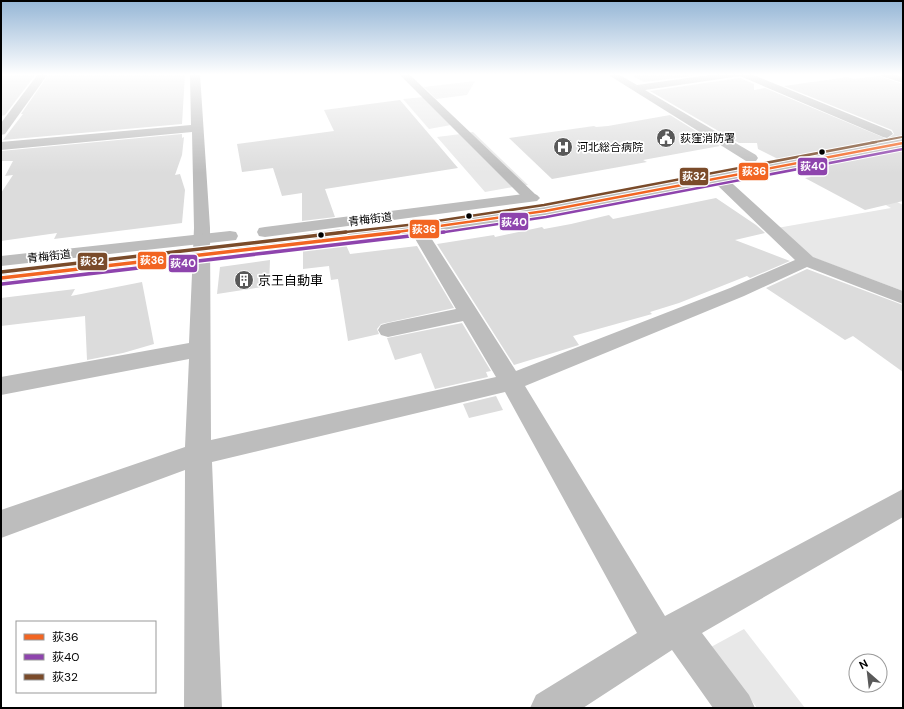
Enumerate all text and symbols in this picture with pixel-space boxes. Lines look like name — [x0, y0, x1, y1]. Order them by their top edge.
public building icon: 荻窪消防署 — [655, 127, 677, 149]
place label: 荻窪消防署 — [680, 131, 735, 145]
hospital icon: 河北総合病院 — [552, 136, 574, 158]
place label: 河北総合病院 — [577, 140, 643, 154]
unlabelled marker — [817, 147, 827, 157]
line badge: 荻40 — [797, 157, 828, 176]
text: 荻40 — [800, 159, 826, 173]
line badge: 荻36 — [738, 162, 769, 181]
text: 荻36 — [742, 164, 766, 178]
line badge: 荻32 — [679, 167, 709, 186]
text: 荻32 — [682, 169, 706, 183]
street label: 青梅街道 — [347, 209, 393, 229]
unlabelled marker — [464, 211, 474, 221]
line badge: 荻40 — [499, 212, 529, 231]
text: 荻40 — [501, 215, 527, 229]
line badge: 荻36 — [409, 219, 440, 239]
text: 荻36 — [412, 222, 436, 236]
unlabelled marker — [316, 230, 326, 240]
street label: 青梅街道 — [26, 247, 72, 265]
line badge: 荻36 — [137, 251, 167, 270]
line badge: 荻32 — [77, 252, 108, 271]
text: 荻36 — [140, 253, 164, 267]
text: 荻32 — [80, 254, 104, 268]
line badge: 荻40 — [168, 254, 198, 273]
text: 荻40 — [170, 256, 196, 270]
building icon: 京王自動車 — [233, 269, 255, 291]
place label: 京王自動車 — [258, 272, 323, 289]
legend — [16, 621, 156, 693]
text: 荻36 — [52, 629, 79, 645]
text: 荻40 — [52, 649, 80, 665]
north arrow — [848, 653, 888, 693]
text: N — [856, 656, 870, 672]
text: 荻32 — [52, 669, 78, 685]

